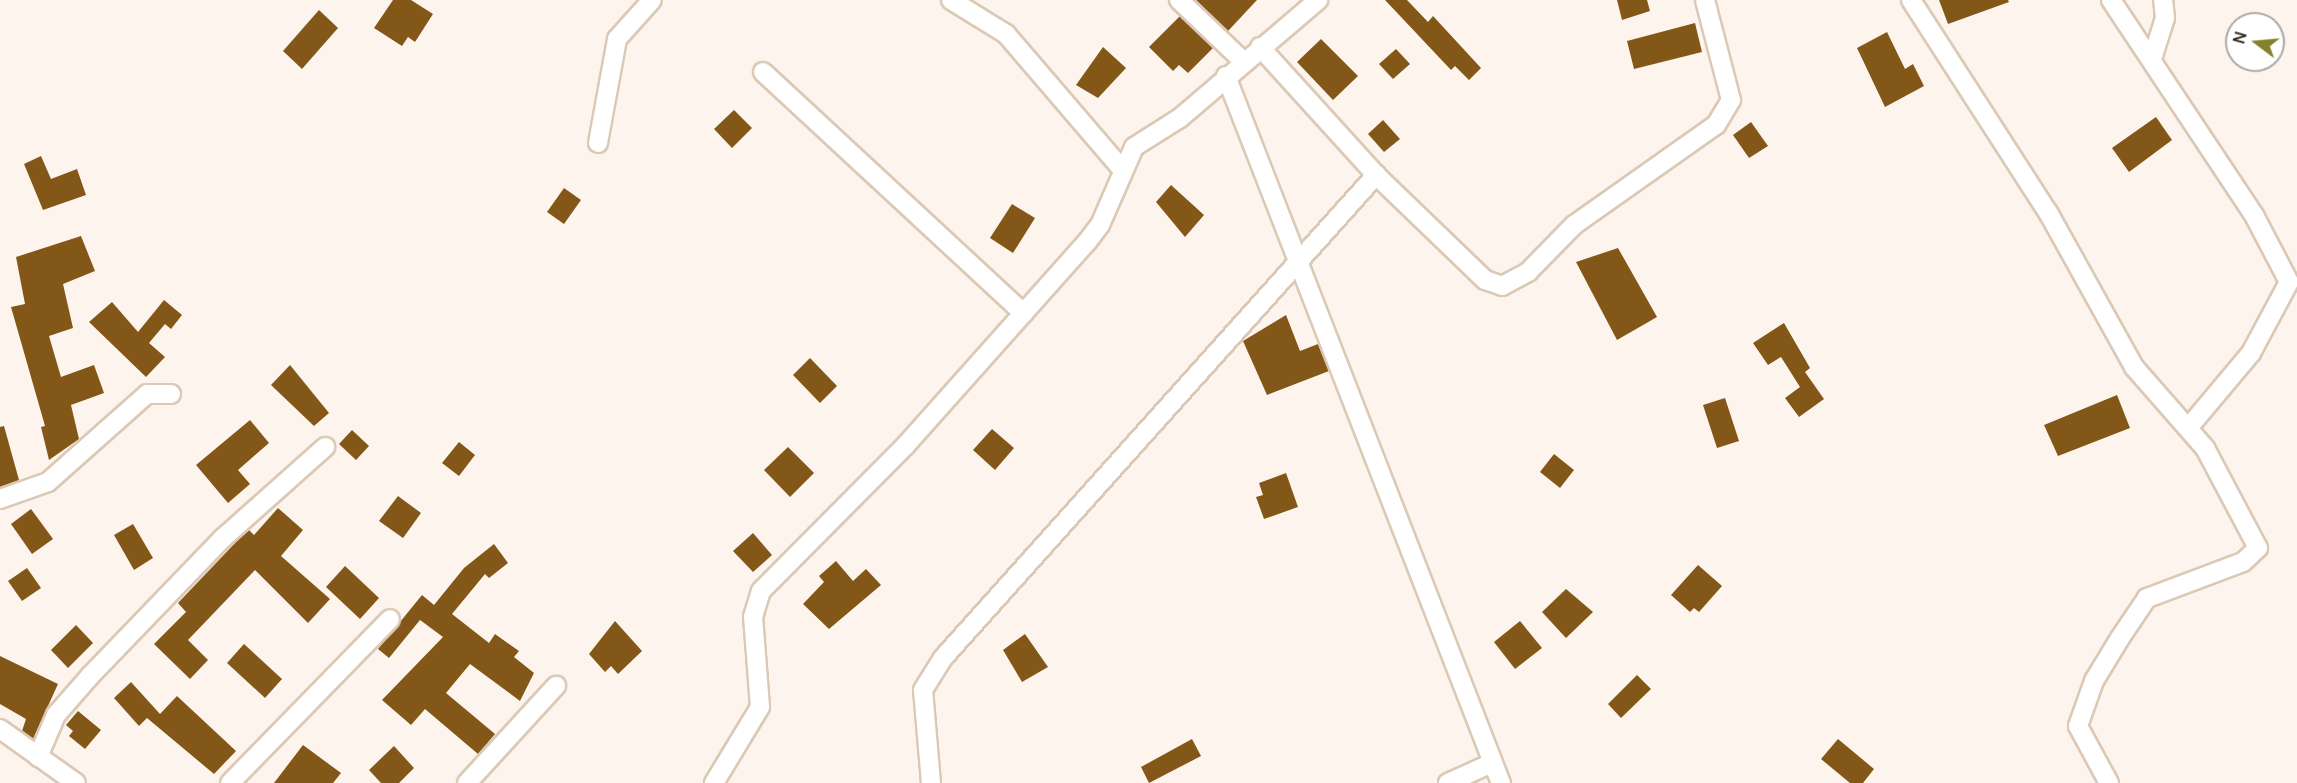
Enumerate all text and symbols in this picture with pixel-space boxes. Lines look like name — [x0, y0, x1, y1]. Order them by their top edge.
north arrow — [2225, 12, 2285, 72]
text: N — [2227, 29, 2252, 46]

